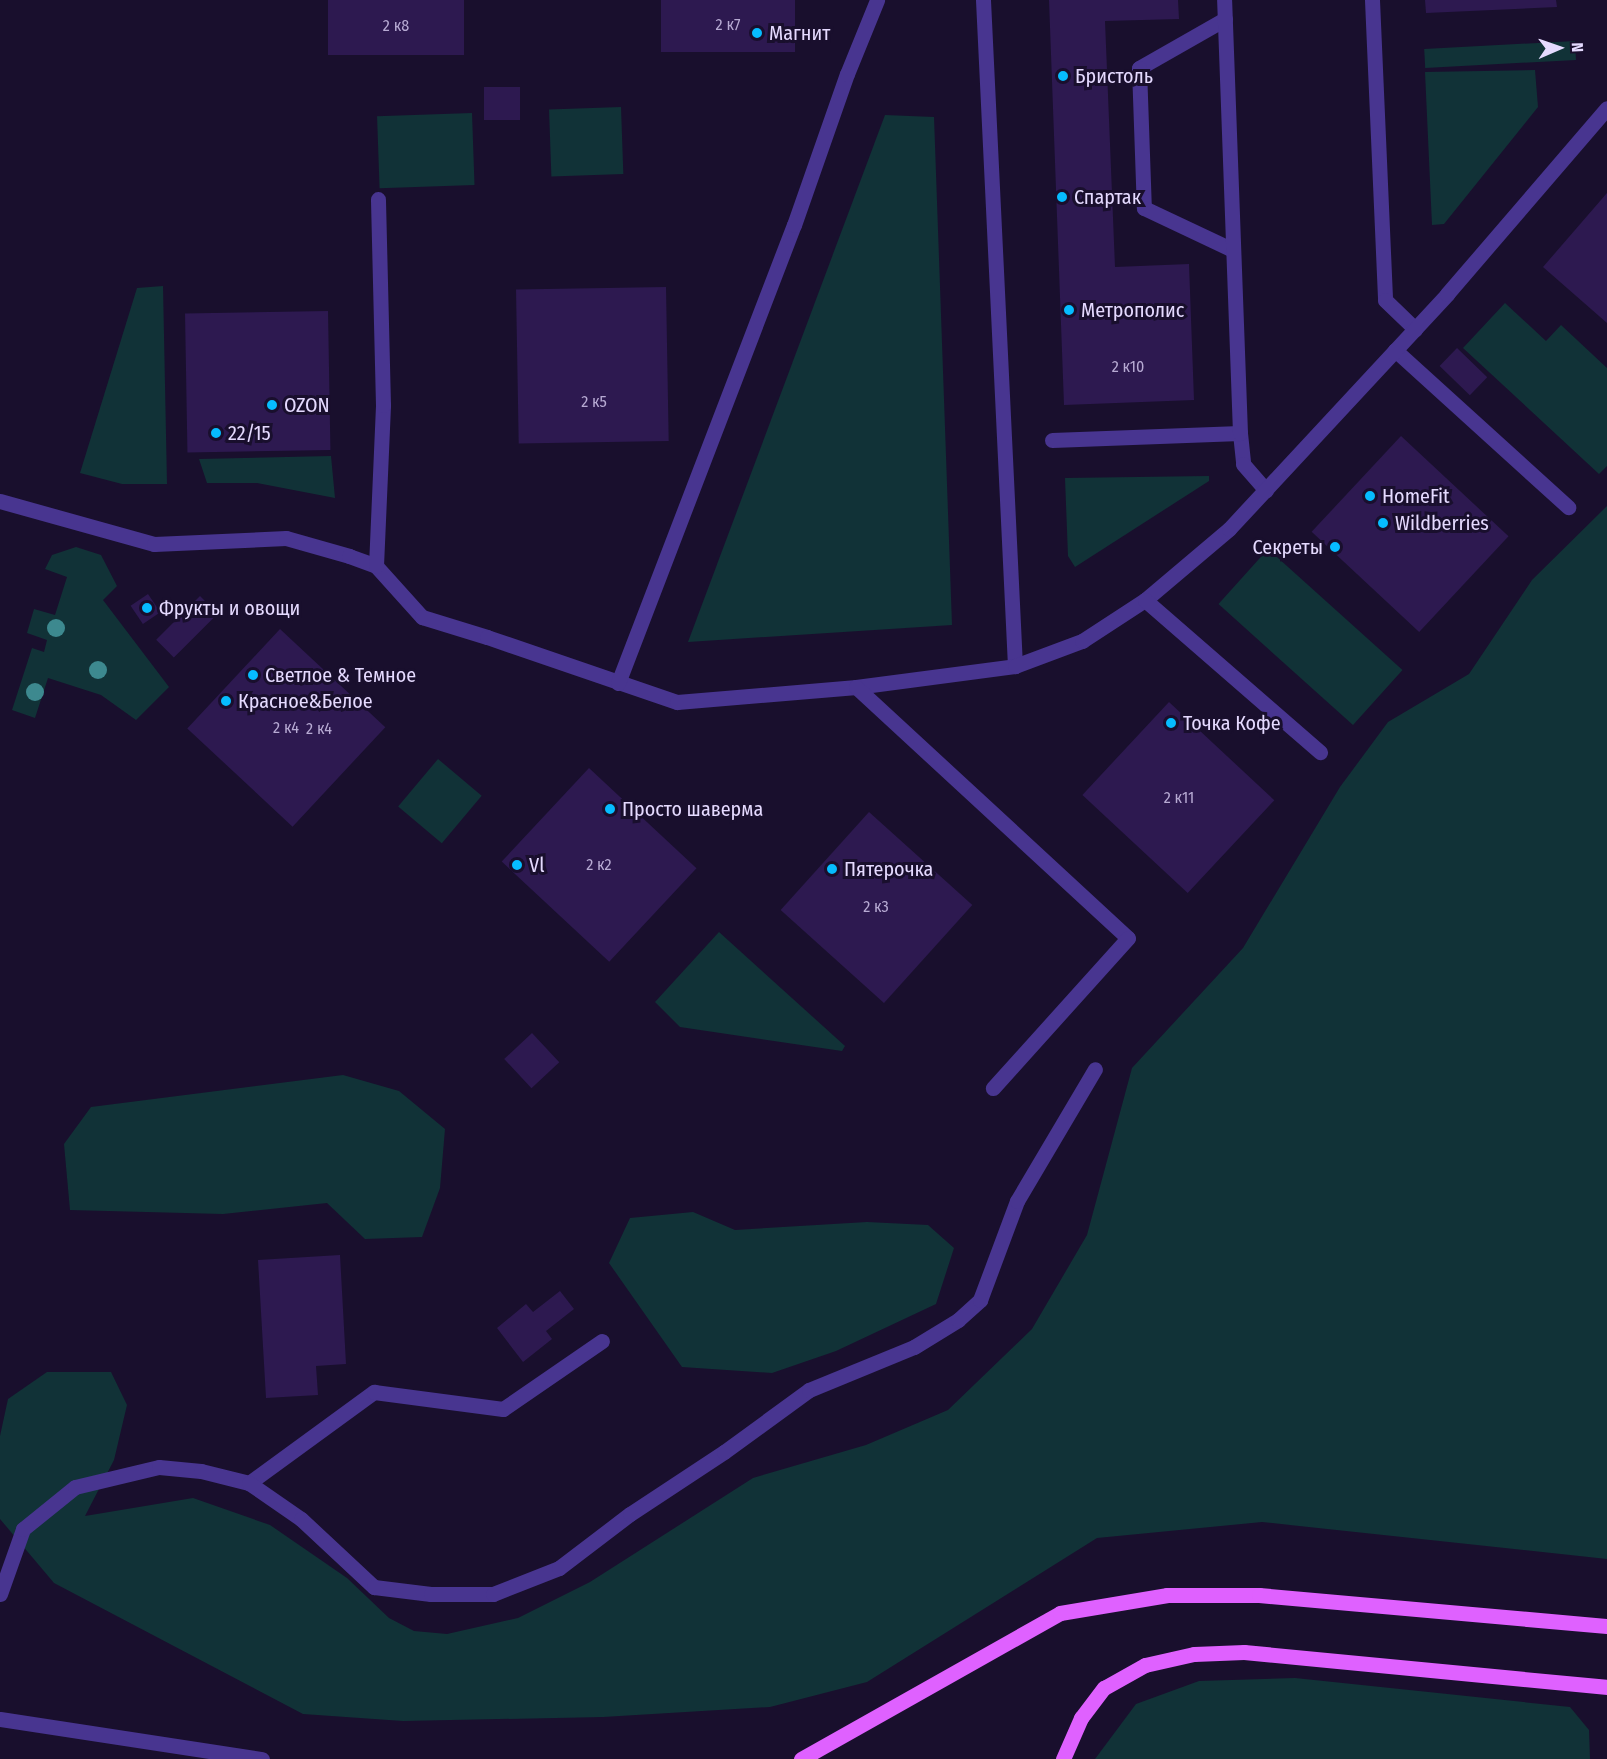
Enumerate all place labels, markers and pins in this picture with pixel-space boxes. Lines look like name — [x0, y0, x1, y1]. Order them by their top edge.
place label: Магнит — [769, 21, 830, 45]
marker: Магнит — [750, 26, 764, 40]
place label: Бристоль — [1075, 64, 1153, 88]
marker: Бристоль — [1056, 69, 1070, 83]
place label: Спартак — [1074, 185, 1141, 209]
marker: Спартак — [1055, 190, 1069, 204]
place label: Метрополис — [1081, 298, 1184, 322]
marker: Метрополис — [1062, 303, 1076, 317]
place label: OZON — [284, 393, 330, 417]
marker: OZON — [265, 398, 279, 412]
place label: 22/15 — [228, 421, 271, 445]
marker: 22/15 — [209, 426, 223, 440]
place label: HomeFit — [1382, 484, 1450, 508]
marker: HomeFit — [1363, 489, 1377, 503]
place label: Wildberries — [1395, 511, 1489, 535]
marker: Wildberries — [1376, 516, 1390, 530]
place label: Секреты — [1253, 535, 1323, 559]
marker: Секреты — [1328, 540, 1342, 554]
place label: Фрукты и овощи — [159, 596, 300, 620]
marker: Фрукты и овощи — [140, 601, 154, 615]
place label: Светлое & Темное — [265, 663, 416, 687]
marker: Светлое & Темное — [246, 668, 260, 682]
place label: Красное&Белое — [238, 689, 373, 713]
marker: Красное&Белое — [219, 694, 233, 708]
place label: Точка Кофе — [1183, 711, 1281, 735]
marker: Точка Кофе — [1164, 716, 1178, 730]
place label: Просто шаверма — [622, 797, 763, 821]
marker: Просто шаверма — [603, 802, 617, 816]
place label: Vl — [529, 853, 544, 877]
place label: Пятерочка — [844, 857, 933, 881]
marker: Vl — [510, 858, 524, 872]
marker: Пятерочка — [825, 862, 839, 876]

